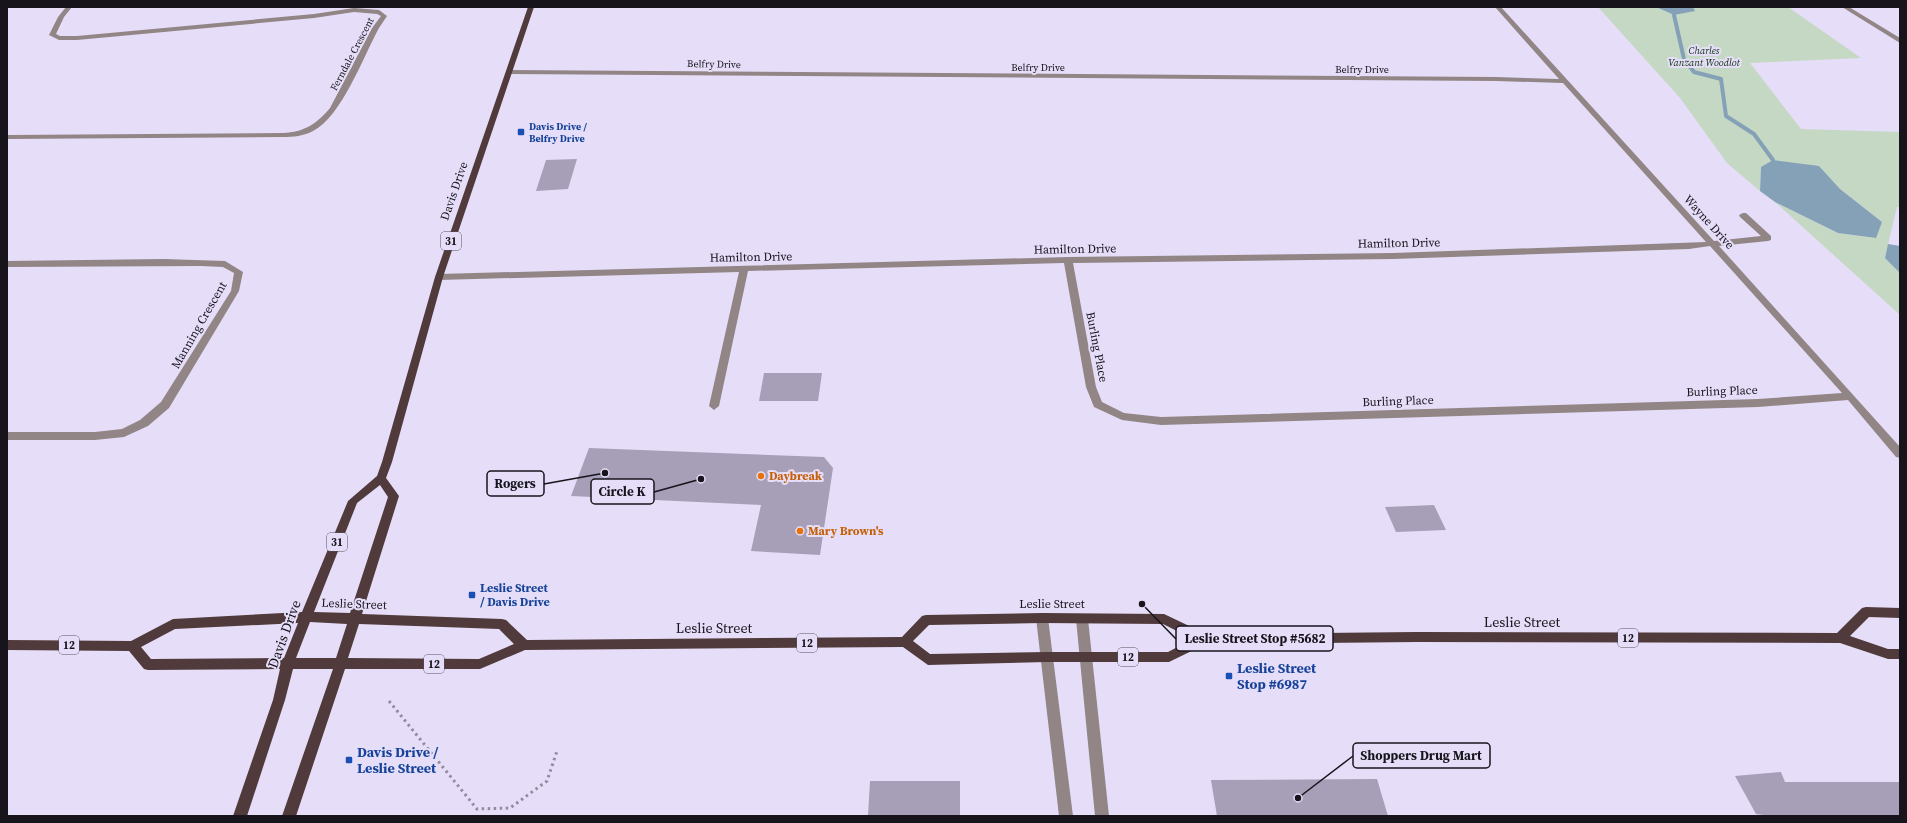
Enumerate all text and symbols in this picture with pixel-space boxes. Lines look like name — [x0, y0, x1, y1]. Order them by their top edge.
street label: Ferndale Crescent — [327, 15, 377, 93]
park label: Charles Vanzant Woodlot — [1668, 44, 1741, 69]
street label: Belfry Drive — [687, 57, 741, 71]
street label: Belfry Drive — [1011, 61, 1065, 74]
street label: Belfry Drive — [1335, 63, 1389, 76]
place label: Davis Drive / Belfry Drive — [529, 120, 587, 145]
marker: Davis Drive / Belfry Drive — [516, 127, 526, 137]
street label: Davis Drive — [437, 160, 471, 222]
street label: Wayne Drive — [1680, 191, 1738, 253]
road number: 31 — [441, 232, 461, 250]
street label: Hamilton Drive — [1358, 234, 1440, 252]
street label: Hamilton Drive — [1034, 240, 1116, 258]
street label: Hamilton Drive — [710, 248, 792, 266]
street label: Manning Crescent — [168, 278, 230, 371]
street label: Burling Place — [1082, 310, 1112, 384]
street label: Burling Place — [1686, 382, 1758, 400]
street label: Burling Place — [1362, 392, 1434, 410]
place label: Daybreak — [769, 468, 823, 484]
callout: Rogers — [487, 471, 544, 496]
marker: Daybreak — [756, 471, 766, 481]
text: Rogers — [494, 475, 536, 492]
callout: Circle K — [591, 479, 654, 504]
text: Circle K — [598, 483, 646, 500]
place label: Mary Brown's — [808, 523, 884, 539]
marker: Mary Brown's — [795, 526, 805, 536]
road number: 31 — [327, 533, 347, 551]
place label: Leslie Street / Davis Drive — [480, 580, 550, 610]
marker: Leslie Street / Davis Drive — [467, 590, 477, 600]
street label: Leslie Street — [321, 595, 387, 613]
street label: Leslie Street — [1019, 596, 1085, 612]
street label: Davis Drive — [262, 597, 306, 671]
street label: Leslie Street — [1484, 612, 1561, 632]
street label: Leslie Street — [676, 618, 753, 638]
callout: Leslie Street Stop #5682 — [1176, 626, 1333, 651]
road number: 12 — [1618, 629, 1638, 647]
text: Leslie Street Stop #5682 — [1184, 630, 1326, 647]
road number: 12 — [797, 634, 817, 652]
road number: 12 — [59, 636, 79, 654]
road number: 12 — [1118, 648, 1138, 666]
road number: 12 — [424, 655, 444, 673]
place label: Leslie Street Stop #6987 — [1237, 658, 1317, 694]
marker: Leslie Street Stop #6987 — [1224, 671, 1234, 681]
place label: Davis Drive / Leslie Street — [357, 742, 439, 778]
callout: Shoppers Drug Mart — [1353, 743, 1490, 768]
text: Shoppers Drug Mart — [1360, 747, 1482, 764]
marker: Davis Drive / Leslie Street — [344, 755, 354, 765]

